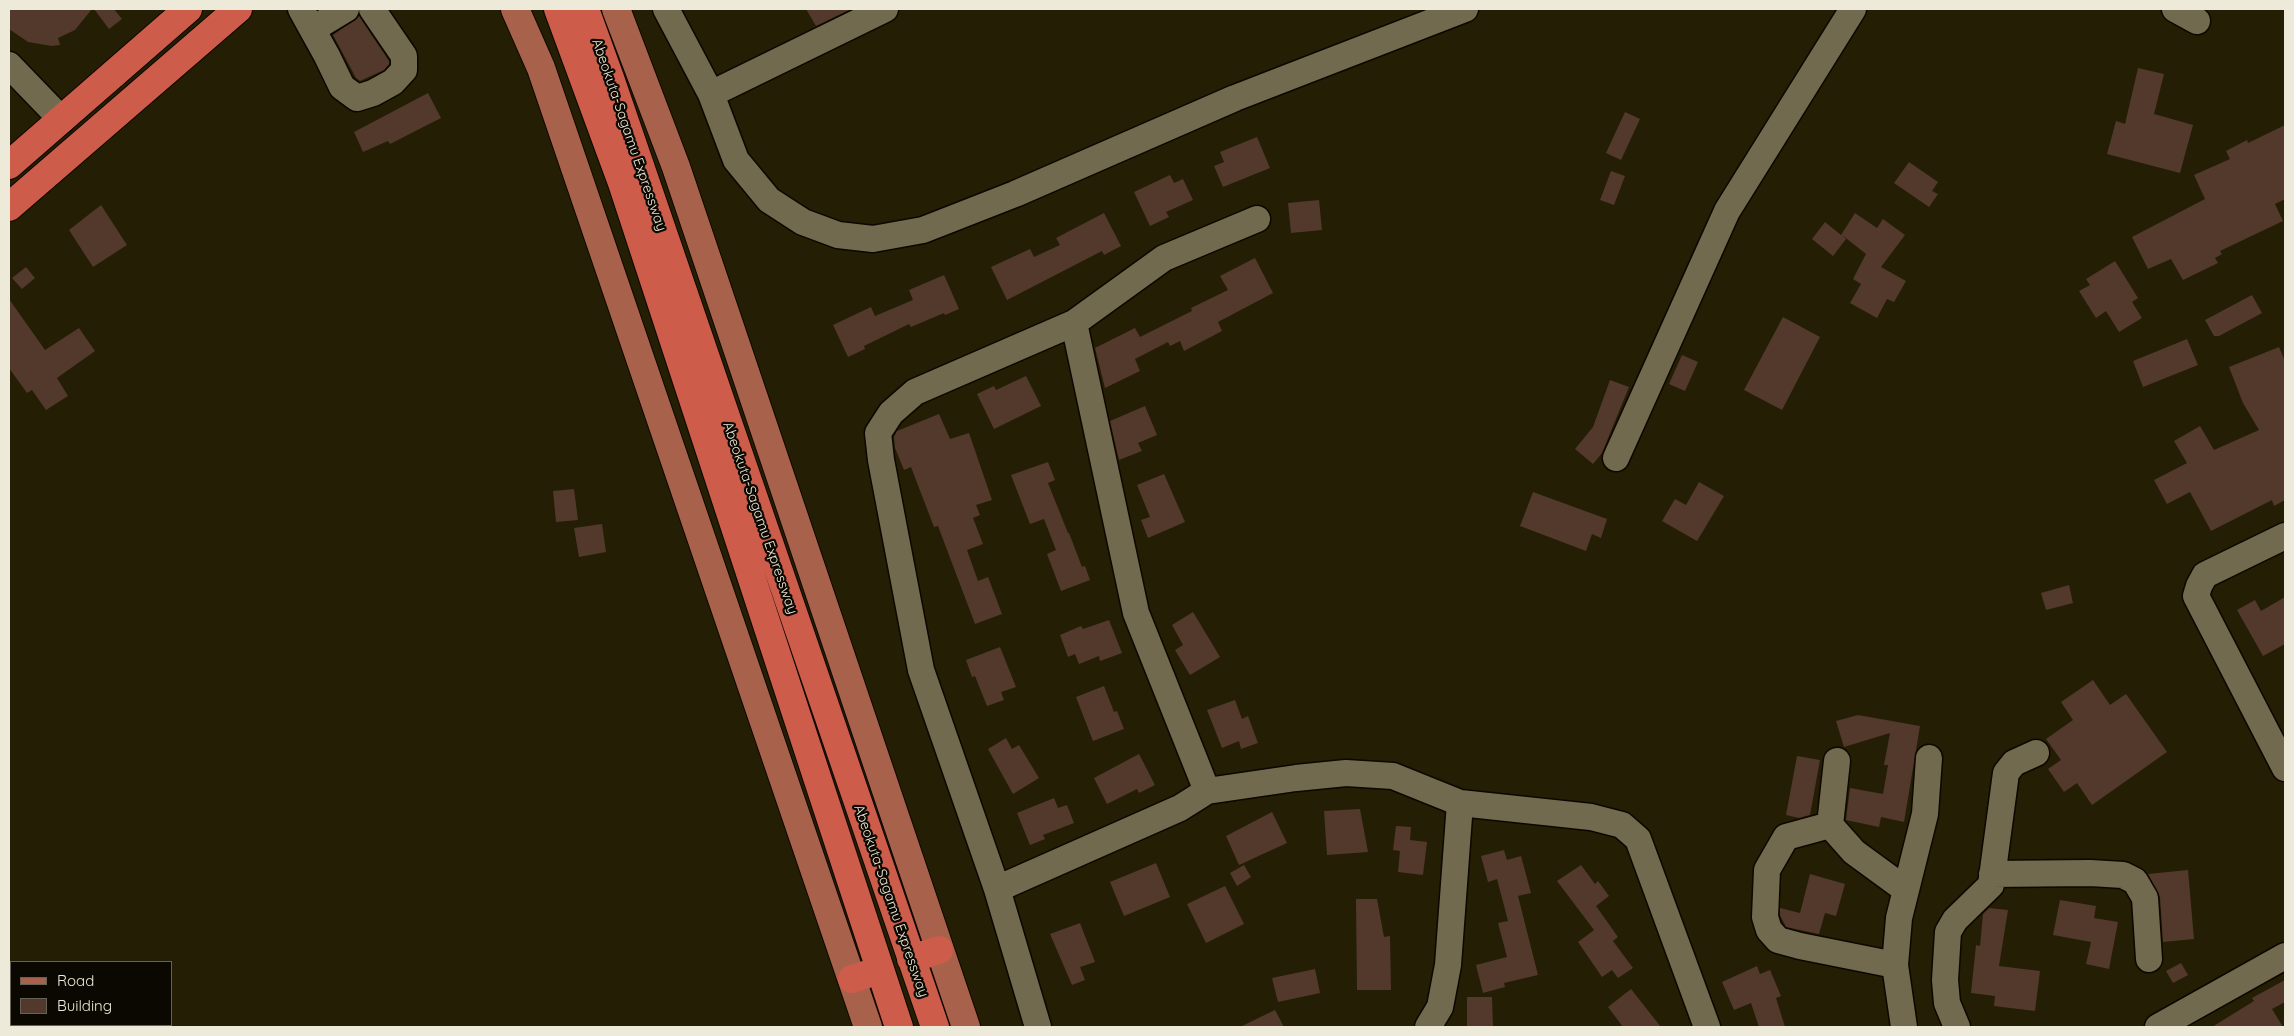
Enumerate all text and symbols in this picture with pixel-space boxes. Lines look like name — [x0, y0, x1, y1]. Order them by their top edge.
street label: Abeokuta-Sagamu Expressway — [588, 37, 670, 233]
street label: Abeokuta-Sagamu Expressway — [719, 420, 801, 616]
street label: Abeokuta-Sagamu Expressway — [850, 803, 932, 999]
legend — [10, 961, 172, 1026]
text: Road — [57, 971, 94, 990]
text: Building — [57, 996, 112, 1015]

